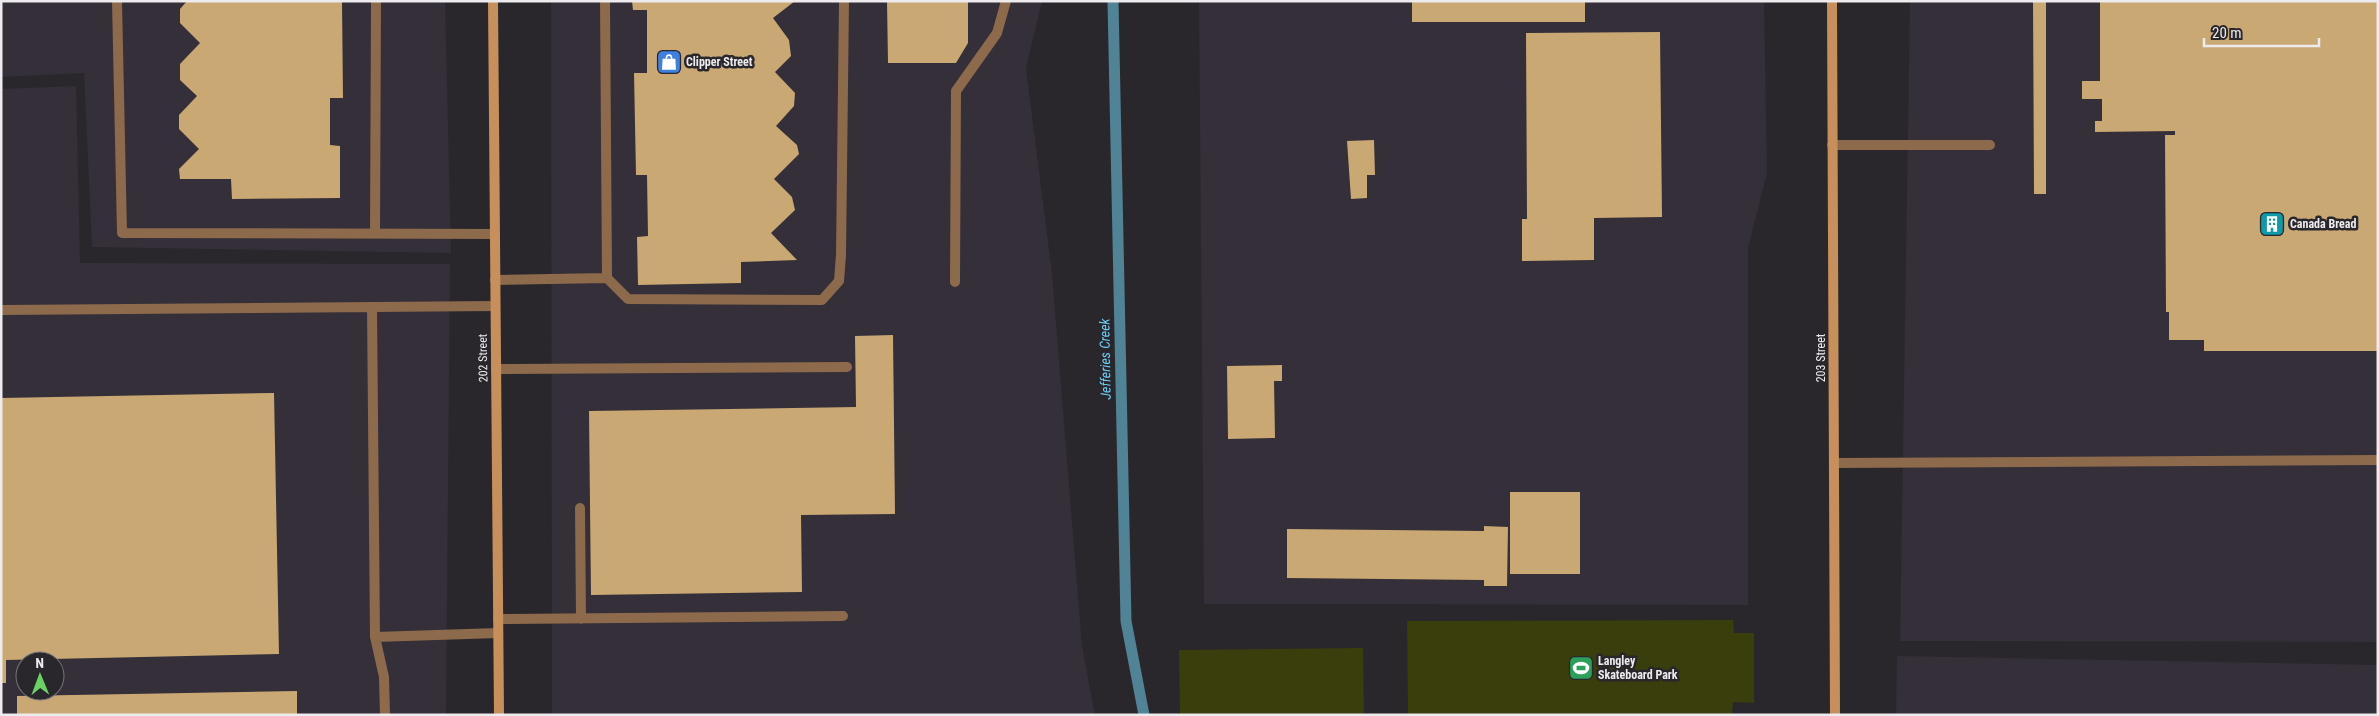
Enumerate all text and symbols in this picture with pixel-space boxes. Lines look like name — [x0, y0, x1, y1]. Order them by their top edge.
scale bar — [2204, 15, 2319, 47]
text: 20 m — [2212, 24, 2242, 42]
shop icon: Clipper Street — [656, 49, 682, 75]
place label: Clipper Street — [686, 55, 753, 69]
building icon: Canada Bread — [2259, 211, 2285, 237]
place label: Canada Bread — [2290, 217, 2356, 231]
water label: Jefferies Creek — [1096, 317, 1114, 400]
street label: 202 Street — [476, 333, 490, 382]
street label: 203 Street — [1814, 333, 1828, 382]
north arrow — [15, 651, 65, 701]
place label: Langley Skateboard Park — [1598, 654, 1678, 682]
text: N — [35, 655, 44, 671]
sports icon: Langley Skateboard Park — [1568, 655, 1594, 681]

